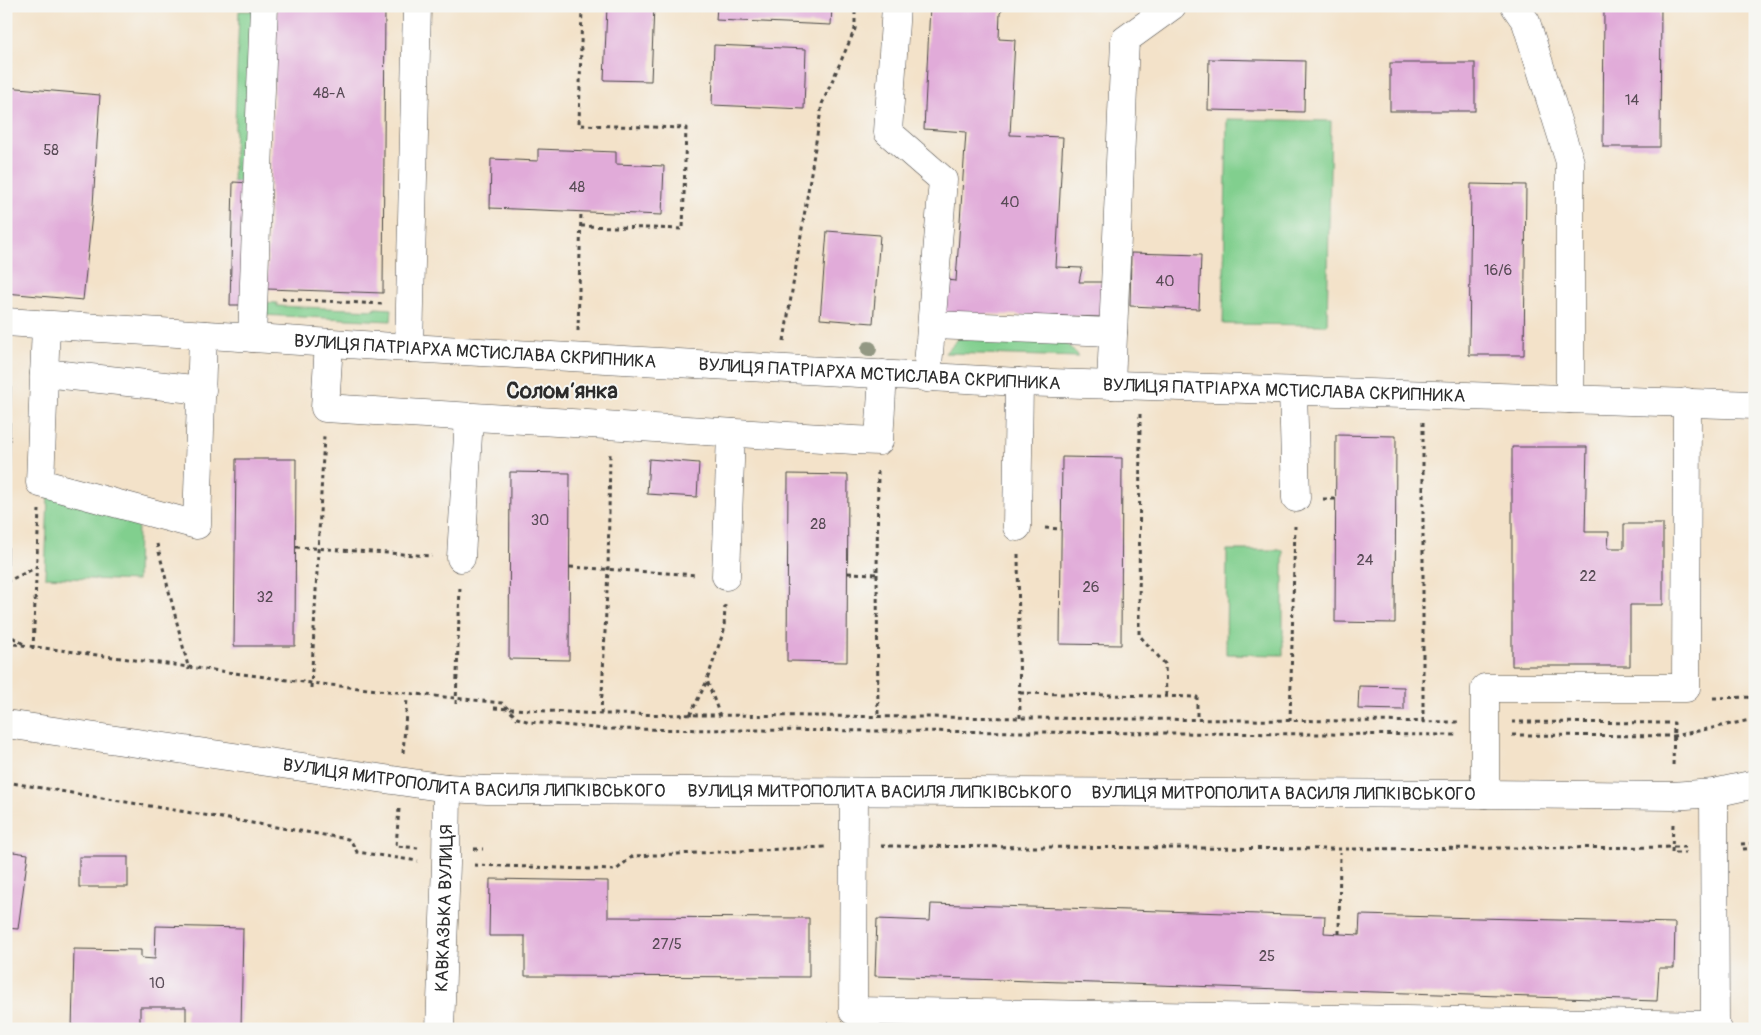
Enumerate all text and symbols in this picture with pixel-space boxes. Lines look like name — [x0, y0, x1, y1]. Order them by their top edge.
house number: 48-А — [313, 84, 345, 103]
house number: 14 — [1625, 91, 1640, 110]
house number: 58 — [43, 141, 59, 160]
house number: 48 — [569, 178, 586, 197]
house number: 40 — [1001, 193, 1019, 212]
house number: 16/6 — [1484, 261, 1512, 280]
house number: 40 — [1156, 272, 1174, 291]
street label: ВУЛИЦЯ ПАТРІАРХА МСТИСЛАВА СКРИПНИКА — [293, 329, 657, 373]
street label: ВУЛИЦЯ ПАТРІАРХА МСТИСЛАВА СКРИПНИКА — [698, 353, 1061, 395]
street label: ВУЛИЦЯ ПАТРІАРХА МСТИСЛАВА СКРИПНИКА — [1102, 373, 1466, 407]
district label: Соломʼянка — [506, 377, 618, 405]
house number: 30 — [531, 511, 549, 530]
house number: 28 — [810, 515, 826, 534]
house number: 24 — [1356, 551, 1374, 570]
house number: 22 — [1580, 567, 1596, 586]
house number: 26 — [1082, 578, 1100, 597]
house number: 32 — [257, 588, 273, 607]
street label: ВУЛИЦЯ МИТРОПОЛИТА ВАСИЛЯ ЛИПКІВСЬКОГО — [281, 753, 665, 802]
street label: ВУЛИЦЯ МИТРОПОЛИТА ВАСИЛЯ ЛИПКІВСЬКОГО — [687, 779, 1071, 804]
street label: ВУЛИЦЯ МИТРОПОЛИТА ВАСИЛЯ ЛИПКІВСЬКОГО — [1091, 781, 1475, 805]
street label: КАВКАЗЬКА ВУЛИЦЯ — [430, 824, 458, 992]
house number: 27/5 — [652, 935, 682, 954]
house number: 25 — [1259, 947, 1275, 966]
house number: 10 — [149, 974, 165, 993]

